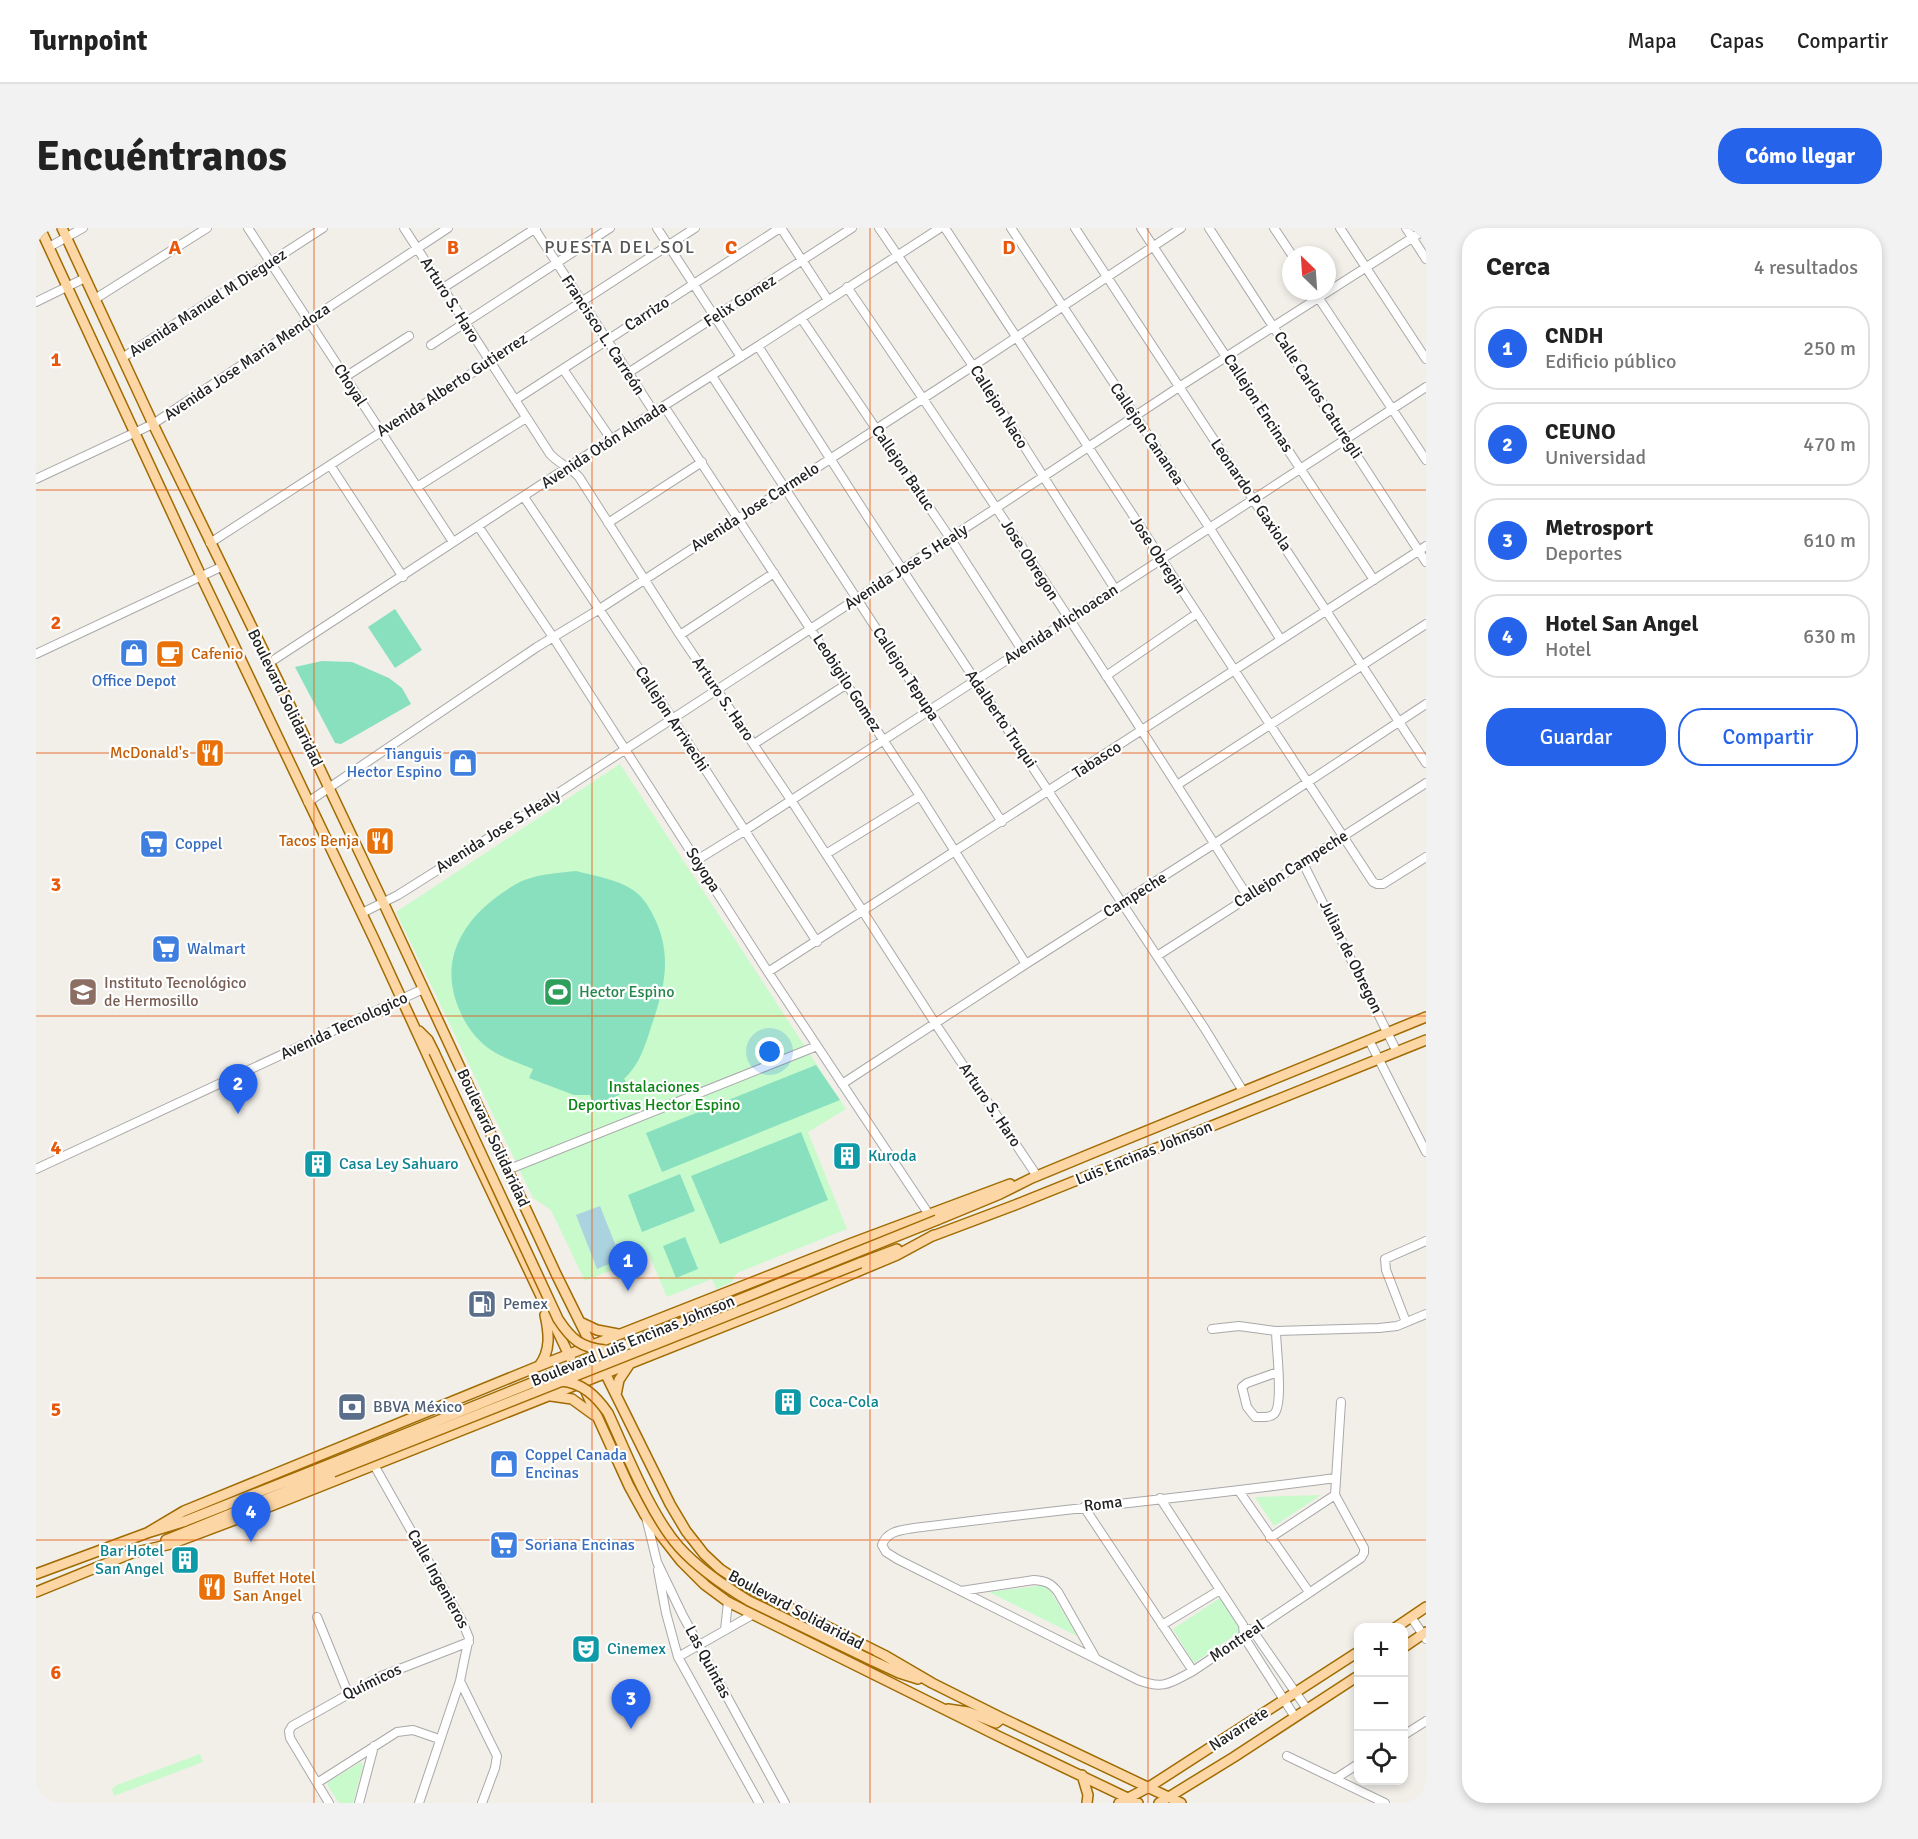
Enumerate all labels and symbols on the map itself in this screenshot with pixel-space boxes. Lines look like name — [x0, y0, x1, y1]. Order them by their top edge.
text: B — [447, 235, 459, 260]
text: C — [725, 235, 737, 260]
text: D — [1002, 235, 1016, 260]
district label: PUESTA DEL SOL — [544, 236, 696, 258]
street label: Avenida Manuel M Dieguez — [126, 245, 290, 361]
north arrow — [1282, 246, 1336, 300]
street label: Arturo S. Haro — [416, 253, 484, 347]
street label: Felix Gomez — [700, 270, 780, 332]
street label: Francisco L. Carreón — [557, 271, 649, 399]
street label: Carrizo — [621, 292, 673, 336]
street label: Avenida Jose Maria Mendoza — [160, 299, 334, 425]
street label: Calle Carlos Caturegli — [1269, 327, 1367, 463]
street label: Avenida Alberto Gutierrez — [373, 329, 531, 441]
text: 1 — [51, 347, 62, 372]
street label: Callejon Encinas — [1219, 350, 1297, 456]
street label: Choyal — [329, 360, 371, 410]
street label: Callejon Naco — [965, 362, 1033, 452]
street label: Callejon Cananea — [1105, 379, 1189, 489]
street label: Avenida Otón Almada — [537, 397, 671, 493]
street label: Callejon Batuc — [867, 421, 939, 515]
street label: Leonardo P Gaxiola — [1206, 435, 1296, 555]
street label: Avenida Jose Carmelo — [687, 458, 823, 556]
street label: Jose Obregin — [1126, 513, 1190, 597]
street label: Jose Obregon — [997, 516, 1063, 604]
street label: Avenida Jose S Healy — [841, 519, 972, 614]
street label: Avenida Michoacan — [1000, 580, 1122, 668]
text: 2 — [51, 610, 61, 635]
street label: Callejon Tepupa — [868, 623, 944, 725]
street label: Boulevard Solidaridad — [243, 626, 327, 770]
street label: Leobigilo Gomez — [808, 630, 886, 736]
shop icon: Office Depot — [118, 637, 150, 669]
cafe icon: Cafenio — [154, 638, 186, 670]
place label: Cafenio — [191, 644, 243, 664]
street label: Arturo S. Haro — [688, 653, 758, 745]
street label: Callejon Arrivechi — [631, 663, 713, 775]
street label: Adalberto Truqui — [961, 666, 1041, 772]
place label: Office Depot — [92, 671, 177, 691]
restaurant icon: McDonald's — [194, 737, 226, 769]
street label: Tabasco — [1069, 737, 1125, 783]
place label: McDonald's — [110, 743, 189, 763]
place label: Tianguis Hector Espino — [347, 744, 442, 782]
shop icon: Tianguis Hector Espino — [447, 747, 479, 779]
street label: Avenida Jose S Healy — [432, 784, 564, 877]
restaurant icon: Tacos Benja — [364, 825, 396, 857]
street label: Callejon Campeche — [1230, 826, 1352, 912]
supermarket icon: Coppel — [138, 828, 170, 860]
place label: Tacos Benja — [279, 831, 359, 851]
place label: Coppel — [175, 834, 223, 854]
street label: Soyopa — [681, 844, 725, 896]
street label: Campeche — [1100, 868, 1170, 922]
text: 3 — [51, 872, 61, 897]
street label: Julian de Obregon — [1315, 897, 1387, 1017]
supermarket icon: Walmart — [150, 933, 182, 965]
place label: Walmart — [187, 939, 246, 959]
place label: Instituto Tecnológico de Hermosillo — [104, 973, 247, 1011]
school or university icon: Instituto Tecnológico de Hermosillo — [67, 976, 99, 1008]
sports icon: Hector Espino — [542, 976, 574, 1008]
place label: Hector Espino — [579, 982, 674, 1002]
street label: Avenida Tecnologico — [277, 988, 411, 1064]
your location — [755, 1037, 784, 1066]
street label: Arturo S. Haro — [955, 1059, 1025, 1151]
pin: 2 — [218, 1064, 258, 1114]
street label: Boulevard Solidaridad — [452, 1066, 534, 1210]
park label: Instalaciones Deportivas Hector Espino — [568, 1077, 740, 1115]
street label: Luis Encinas Johnson — [1073, 1116, 1215, 1190]
text: 4 — [51, 1135, 62, 1160]
building icon: Kuroda — [831, 1140, 863, 1172]
place label: Kuroda — [868, 1146, 917, 1166]
building icon: Casa Ley Sahuaro — [302, 1148, 334, 1180]
place label: Casa Ley Sahuaro — [339, 1154, 459, 1174]
pin: 1 — [608, 1242, 648, 1291]
fuel station icon: Pemex — [466, 1288, 498, 1320]
street label: Boulevard Luis Encinas Johnson — [528, 1291, 738, 1391]
place label: Pemex — [503, 1294, 548, 1314]
building icon: Coca-Cola — [772, 1386, 804, 1418]
bank icon: BBVA México — [336, 1391, 368, 1423]
place label: Coca-Cola — [809, 1392, 879, 1412]
text: 5 — [51, 1397, 61, 1422]
place label: BBVA México — [373, 1397, 462, 1417]
place label: Coppel Canada Encinas — [525, 1445, 627, 1483]
shop icon: Coppel Canada Encinas — [488, 1448, 520, 1480]
pin: 4 — [232, 1492, 270, 1542]
street label: Roma — [1083, 1492, 1123, 1516]
street label: Calle Ingenieros — [403, 1526, 473, 1632]
supermarket icon: Soriana Encinas — [488, 1529, 520, 1561]
place label: Soriana Encinas — [525, 1535, 635, 1555]
place label: Bar Hotel San Angel — [95, 1541, 164, 1579]
building icon: Bar Hotel San Angel — [169, 1544, 201, 1576]
street label: Boulevard Solidaridad — [725, 1566, 867, 1654]
place label: Buffet Hotel San Angel — [233, 1568, 316, 1606]
restaurant icon: Buffet Hotel San Angel — [196, 1571, 228, 1603]
street label: Montreal — [1206, 1615, 1269, 1667]
street label: Las Quintas — [680, 1622, 736, 1702]
theatre icon: Cinemex — [570, 1633, 602, 1665]
place label: Cinemex — [607, 1639, 666, 1659]
street label: Químicos — [339, 1659, 405, 1705]
text: 6 — [51, 1660, 62, 1685]
pin: 3 — [612, 1680, 650, 1729]
street label: Navarrete — [1205, 1702, 1273, 1756]

